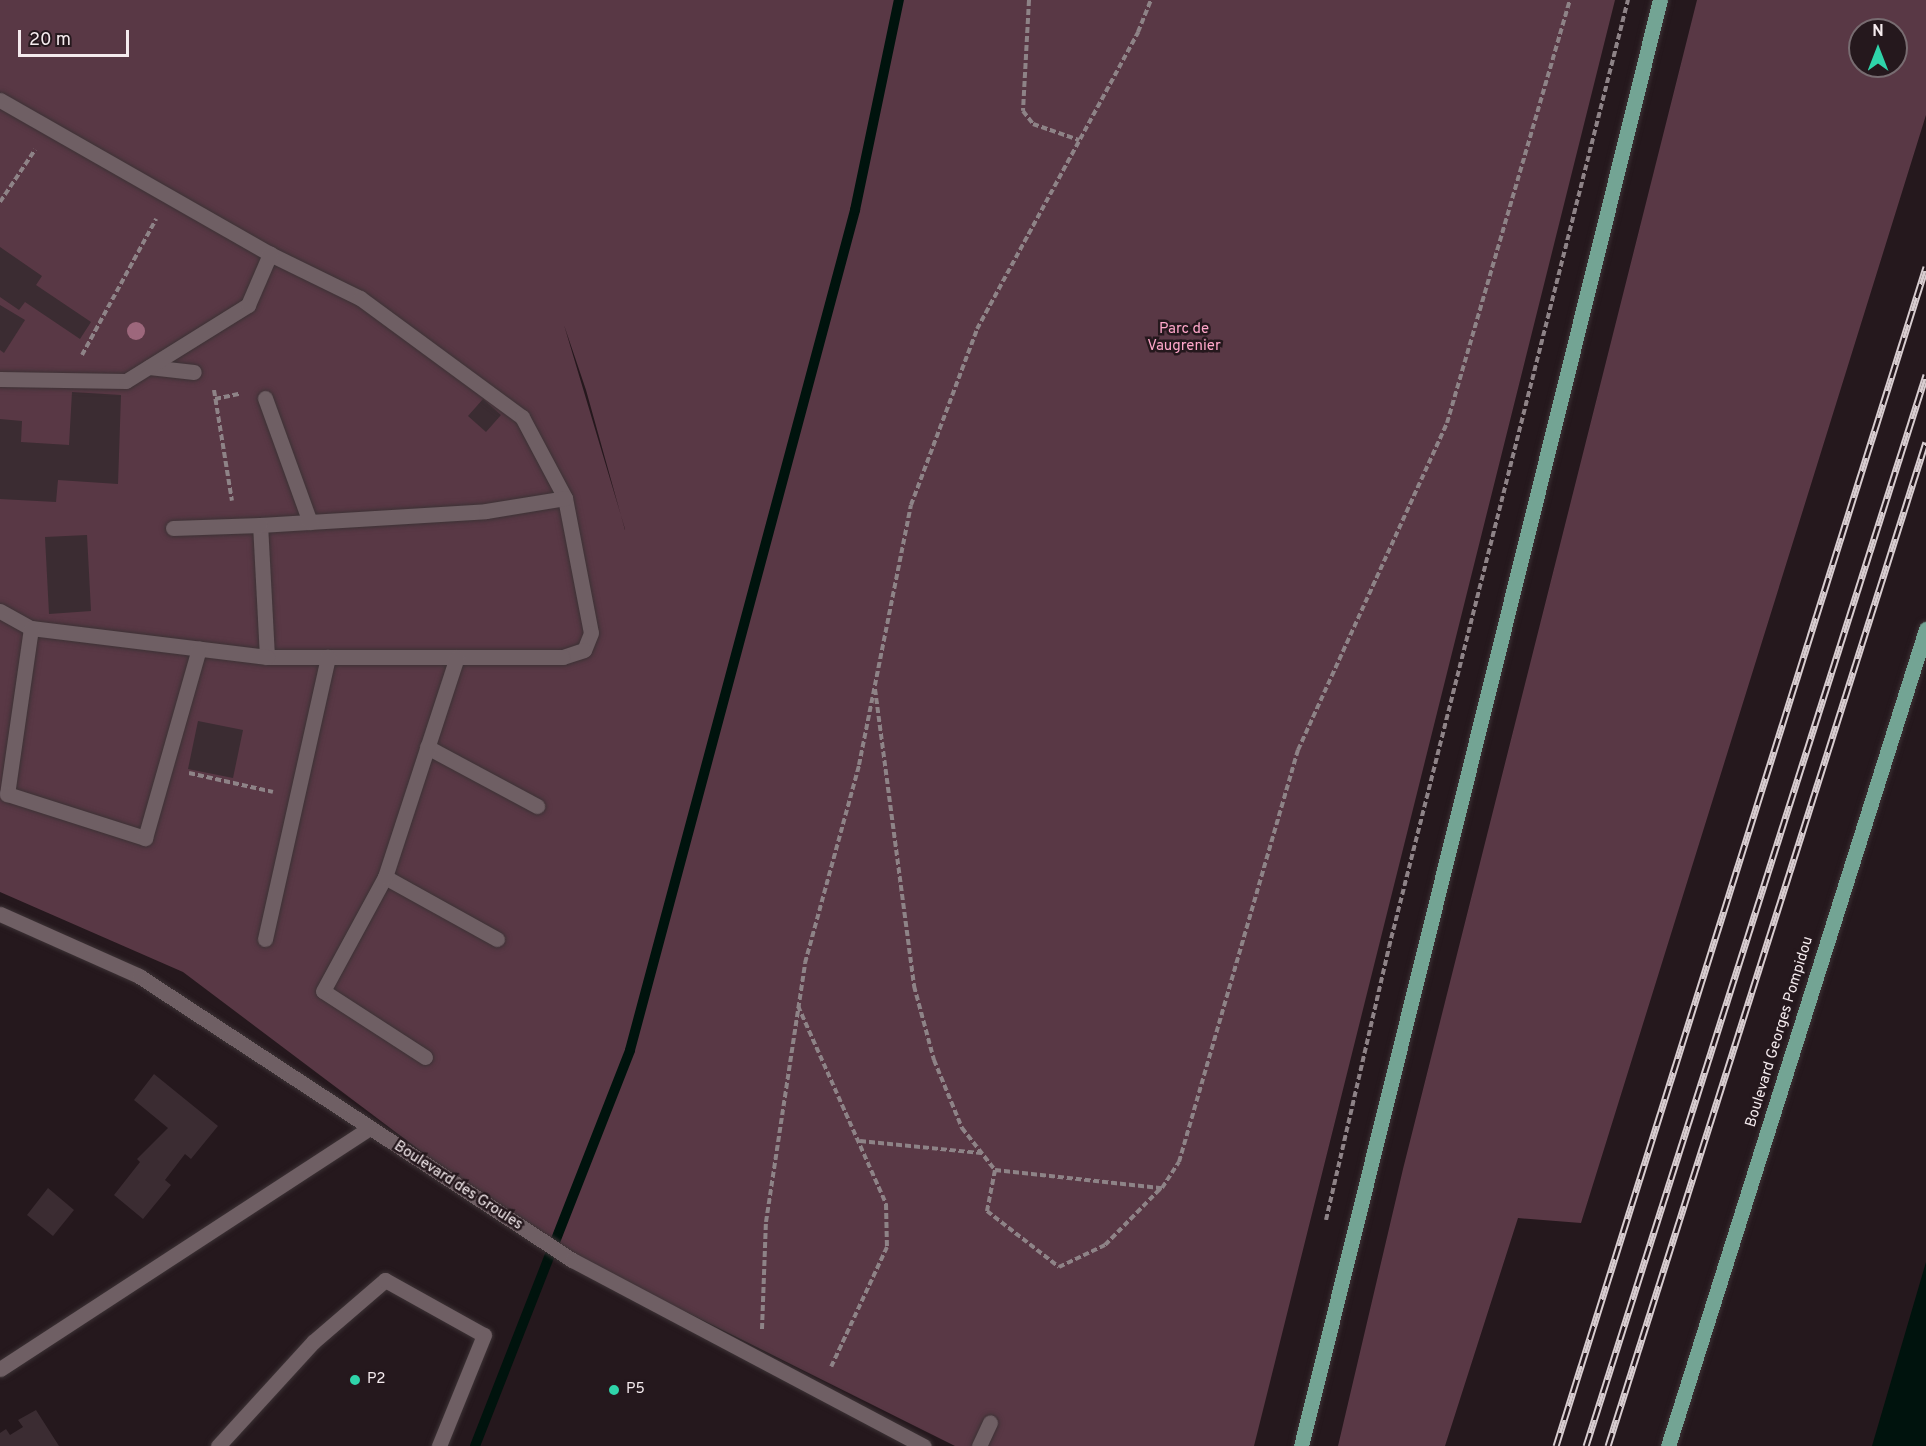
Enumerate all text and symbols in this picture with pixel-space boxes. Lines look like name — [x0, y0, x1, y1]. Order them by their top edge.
scale bar — [21, 18, 132, 56]
north arrow — [1848, 18, 1908, 78]
text: N — [1872, 22, 1884, 42]
text: 20 m — [29, 29, 71, 52]
park label: Parc de Vaugrenier — [1147, 320, 1221, 355]
street label: Boulevard Georges Pompidou — [1742, 934, 1818, 1130]
street label: Boulevard des Groules — [390, 1138, 526, 1234]
place label: P2 — [367, 1371, 385, 1389]
marker: P2 — [348, 1373, 362, 1387]
place label: P5 — [626, 1381, 645, 1399]
marker: P5 — [607, 1383, 621, 1397]

